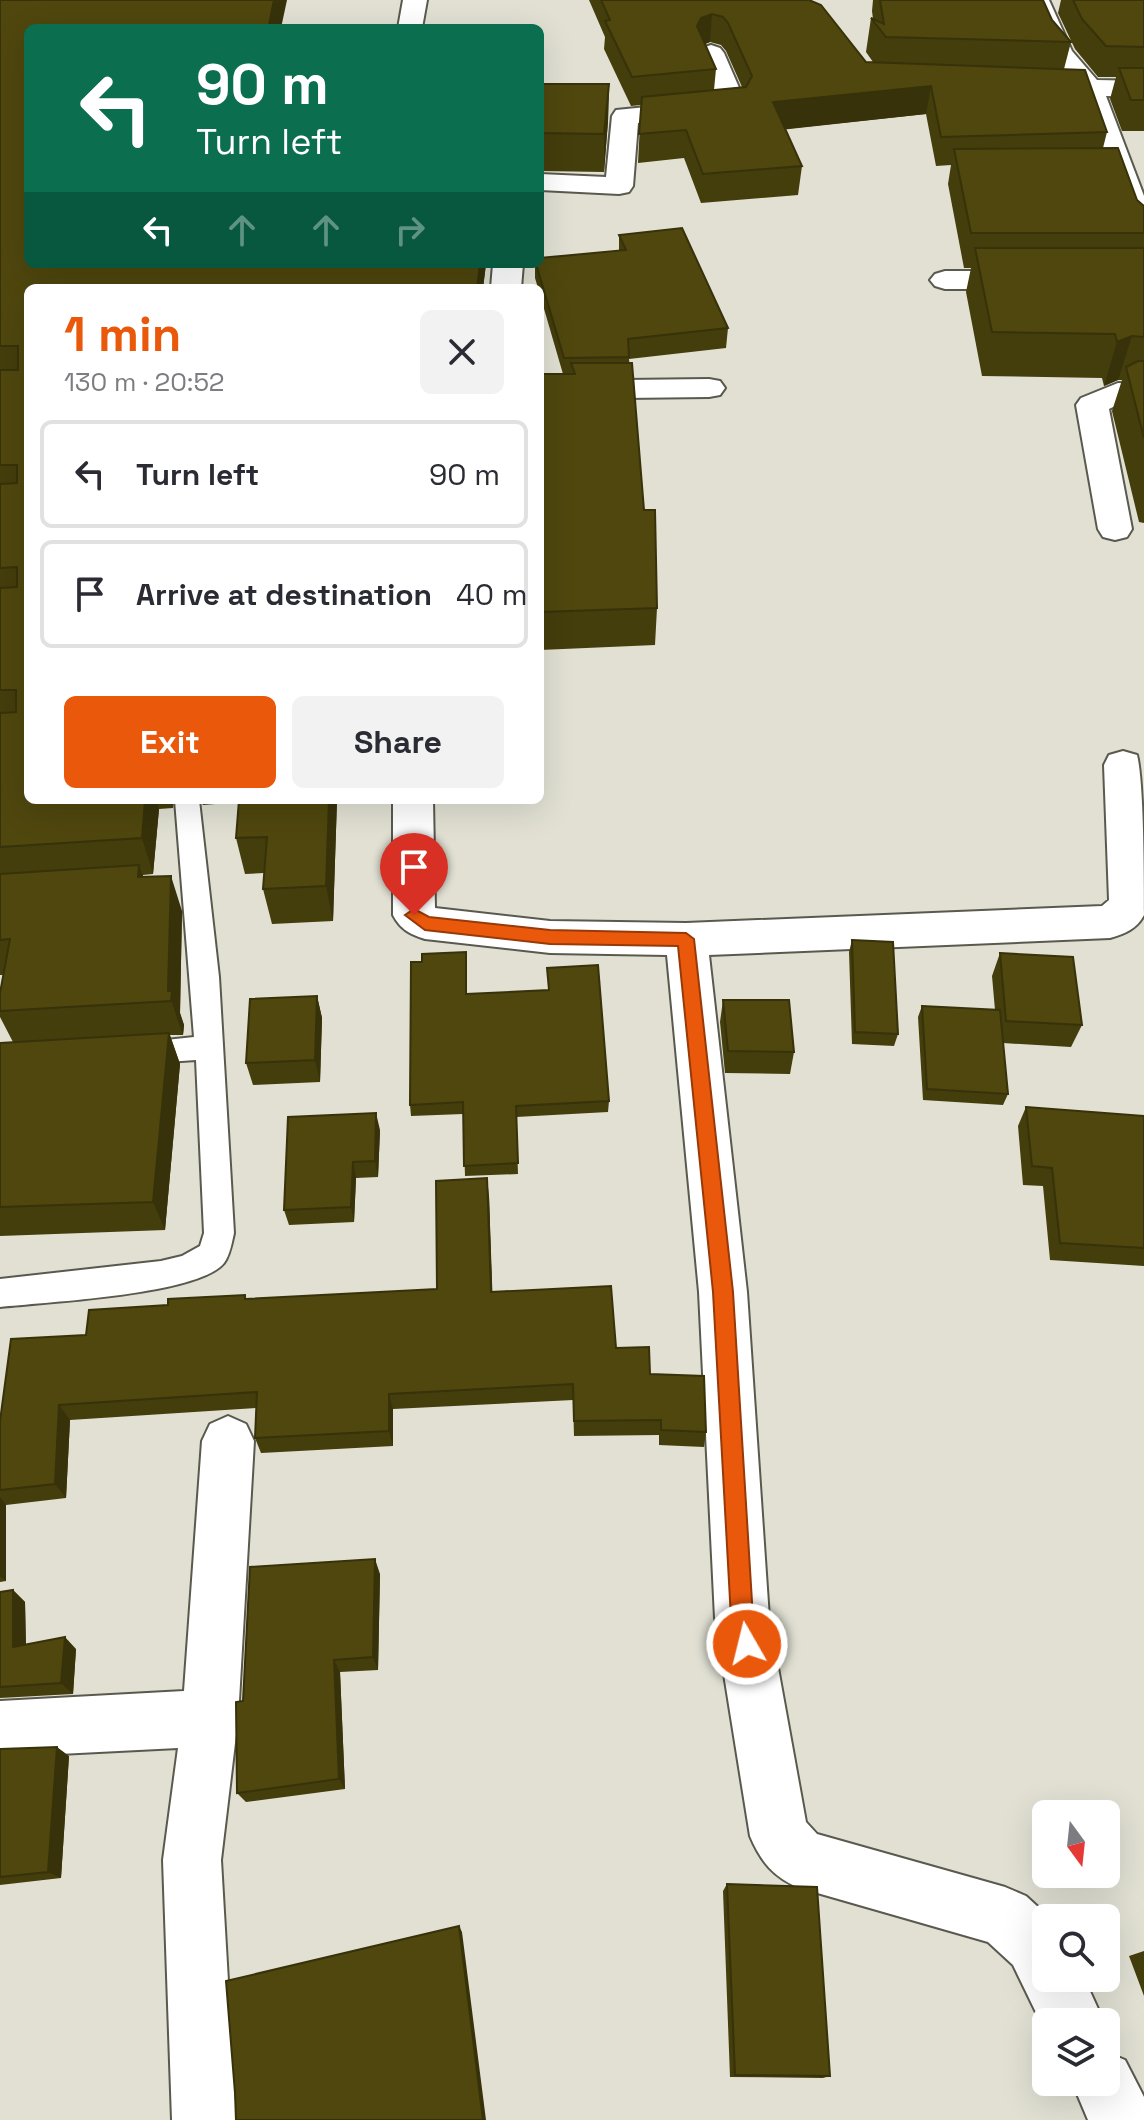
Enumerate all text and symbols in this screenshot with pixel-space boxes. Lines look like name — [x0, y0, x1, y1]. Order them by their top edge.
text: 90 m — [196, 49, 329, 120]
icon: left — [64, 56, 168, 160]
text: Turn left — [196, 119, 343, 165]
icon: left — [136, 208, 180, 252]
icon: ahead — [220, 208, 264, 252]
icon: ahead — [304, 208, 348, 252]
icon: right — [388, 208, 432, 252]
text: 1 min — [64, 304, 181, 365]
button: close — [420, 310, 504, 394]
text: 130 m · 20:52 — [64, 365, 224, 399]
icon: left — [68, 452, 112, 496]
text: Turn left — [136, 455, 259, 494]
text: 90 m — [429, 455, 500, 494]
icon: arrive — [68, 572, 112, 616]
text: Arrive at destination — [136, 575, 432, 614]
text: 40 m — [456, 575, 528, 614]
button: Exit — [64, 696, 276, 788]
button: Share — [292, 696, 504, 788]
pin — [380, 833, 448, 915]
icon: arrive — [392, 845, 436, 889]
position arrow — [705, 1602, 789, 1686]
north arrow — [1032, 1800, 1120, 1888]
map controls — [1032, 1800, 1120, 2096]
button: search — [1032, 1904, 1120, 1992]
button: layers — [1032, 2008, 1120, 2096]

